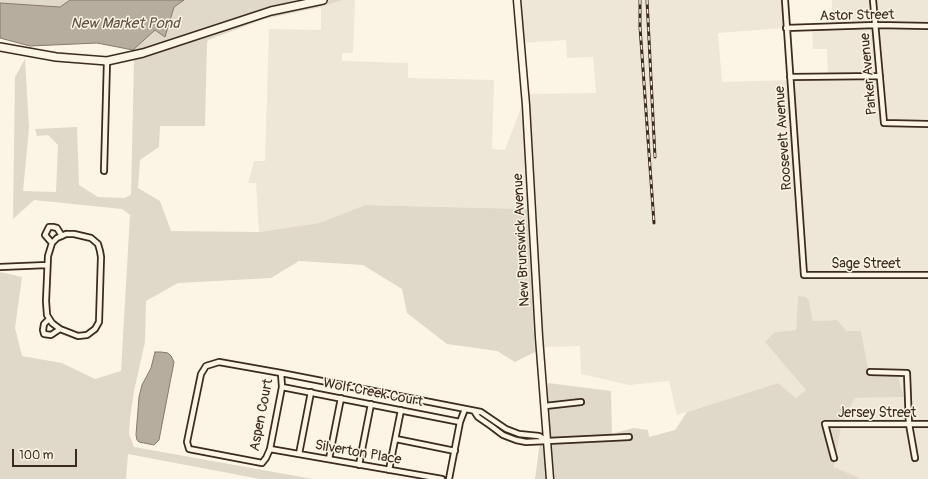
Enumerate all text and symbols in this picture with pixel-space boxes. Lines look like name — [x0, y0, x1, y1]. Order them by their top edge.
street label: Astor Street — [820, 7, 894, 25]
water label: New Market Pond — [70, 15, 180, 33]
street label: Parker Avenue — [857, 32, 881, 116]
street label: Roosevelt Avenue — [772, 85, 796, 191]
street label: New Brunswick Avenue — [510, 173, 534, 307]
street label: Sage Street — [831, 256, 901, 272]
street label: Wolf Creek Court — [322, 375, 424, 411]
street label: Aspen Court — [247, 377, 277, 453]
street label: Jersey Street — [838, 405, 916, 421]
street label: Silverton Place — [313, 437, 403, 469]
scale bar — [14, 441, 79, 467]
text: 100 m — [19, 448, 53, 463]

